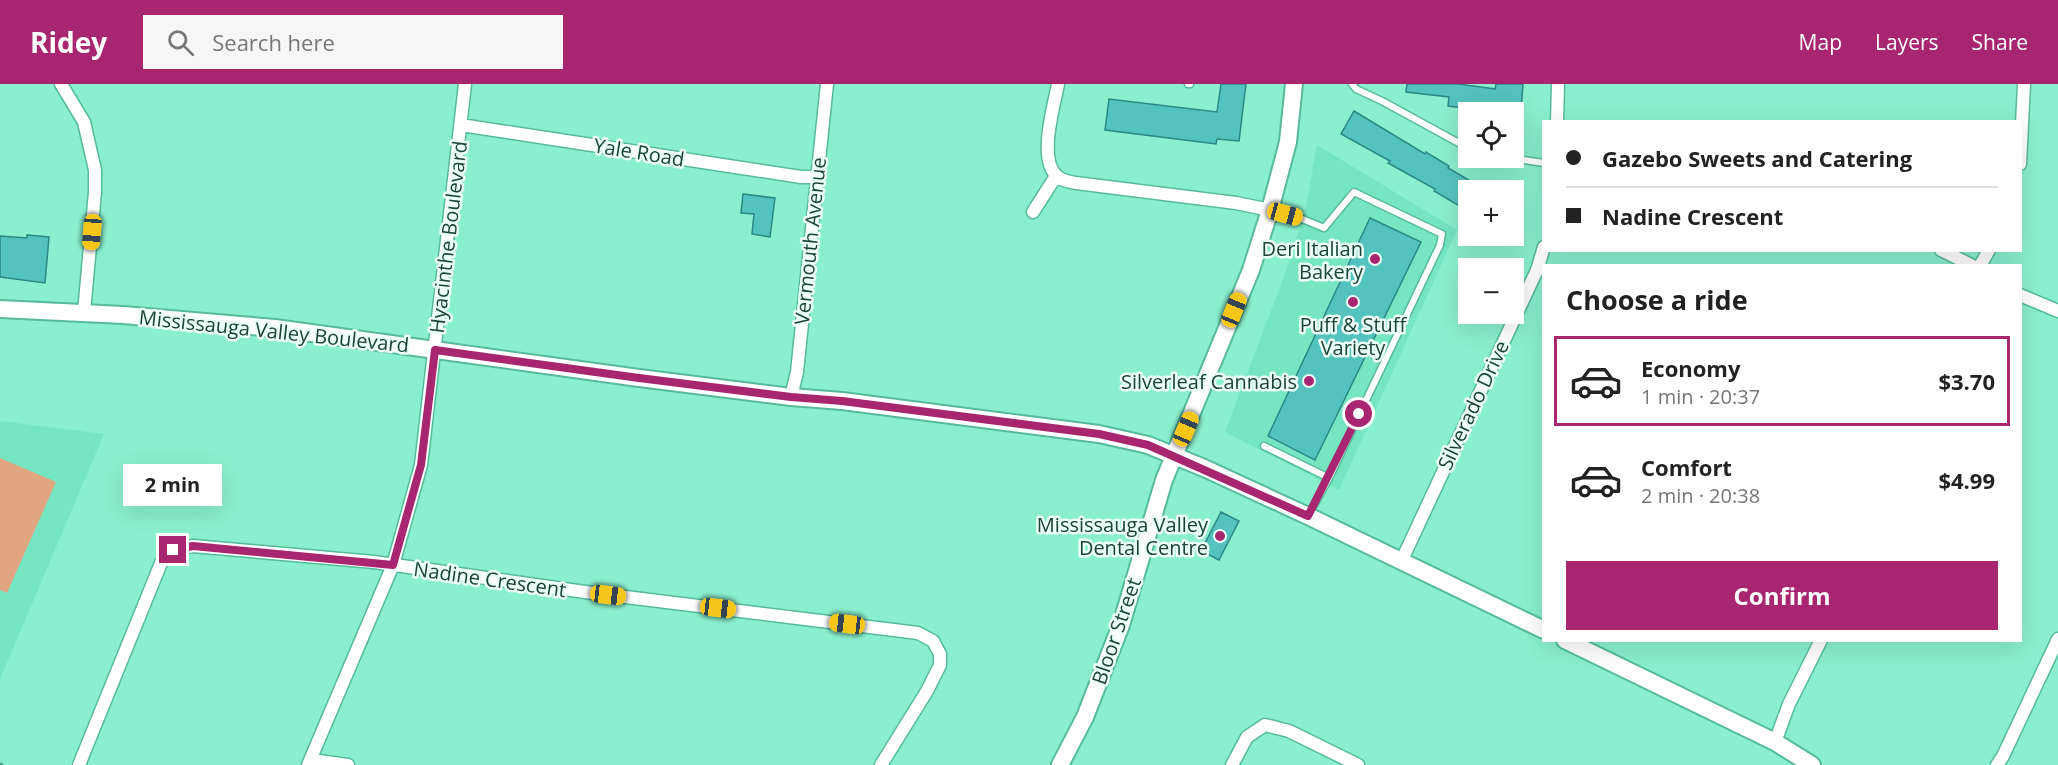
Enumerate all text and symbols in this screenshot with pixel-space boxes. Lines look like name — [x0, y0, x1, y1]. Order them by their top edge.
search box — [143, 15, 563, 69]
text: Ridey — [30, 23, 107, 61]
icon: search — [164, 26, 197, 59]
text: Search here — [212, 27, 335, 57]
text: Map — [1799, 28, 1842, 56]
text: Layers — [1875, 28, 1939, 56]
text: Share — [1972, 28, 2028, 56]
map controls — [1458, 102, 1524, 324]
button: locate — [1458, 102, 1524, 168]
street label: Yale Road — [592, 132, 686, 172]
street label: Hyacinthe Boulevard — [423, 139, 473, 335]
text: Gazebo Sweets and Catering — [1602, 143, 1912, 173]
street label: Vermouth Avenue — [788, 156, 832, 326]
button: + — [1458, 180, 1524, 246]
car — [1265, 201, 1305, 227]
text: Nadine Crescent — [1602, 201, 1783, 231]
car — [81, 213, 103, 251]
place label: Deri Italian Bakery — [1262, 235, 1364, 285]
marker: Deri Italian Bakery — [1368, 252, 1382, 266]
button: − — [1458, 258, 1524, 324]
text: Choose a ride — [1566, 281, 1748, 318]
car — [1219, 290, 1249, 330]
marker: Puff & Stuff Variety — [1346, 295, 1360, 309]
street label: Mississauga Valley Boulevard — [138, 303, 410, 359]
place label: Puff & Stuff Variety — [1300, 311, 1408, 361]
street label: Silverado Drive — [1431, 336, 1515, 474]
text: Economy — [1641, 353, 1740, 383]
icon: car — [1569, 354, 1623, 408]
text: $3.70 — [1938, 366, 1995, 396]
place label: Silverleaf Cannabis — [1121, 368, 1297, 395]
marker: Silverleaf Cannabis — [1302, 374, 1316, 388]
text: 1 min · 20:37 — [1641, 383, 1760, 410]
route start — [1345, 400, 1372, 427]
car — [1171, 409, 1201, 449]
text: Comfort — [1641, 452, 1732, 482]
icon: car — [1569, 453, 1623, 507]
callout: 2 min — [124, 463, 222, 505]
text: $4.99 — [1938, 465, 1995, 495]
text: 2 min — [145, 471, 200, 498]
text: 2 min · 20:38 — [1641, 482, 1760, 509]
place label: Mississauga Valley Dental Centre — [1037, 511, 1209, 561]
marker: Mississauga Valley Dental Centre — [1213, 529, 1227, 543]
route end — [159, 536, 186, 563]
street label: Nadine Crescent — [412, 555, 568, 603]
button: Confirm — [1566, 561, 1998, 630]
street label: Bloor Street — [1085, 574, 1147, 688]
car — [589, 584, 627, 606]
car — [699, 597, 737, 619]
car — [828, 613, 866, 635]

